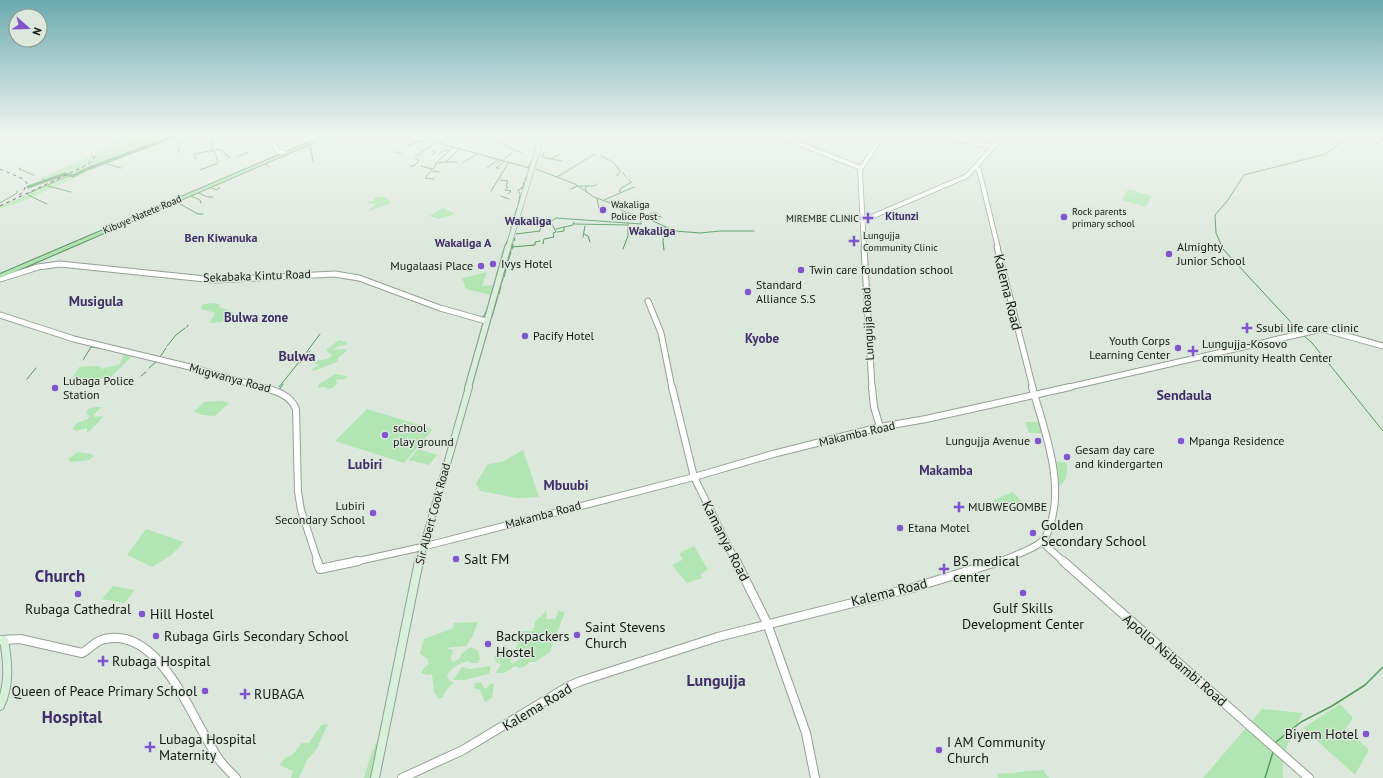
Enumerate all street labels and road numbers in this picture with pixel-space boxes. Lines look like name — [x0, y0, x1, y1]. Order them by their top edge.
street label: Kibuye Natete Road — [101, 192, 183, 237]
street label: Kalema Road — [990, 252, 1026, 332]
street label: Sekabaka Kintu Road — [203, 266, 311, 285]
street label: Lungujja Road — [858, 287, 877, 361]
street label: Mugwanya Road — [188, 359, 273, 396]
street label: Makamba Road — [817, 417, 897, 450]
street label: Sir Albert Cook Road — [412, 461, 453, 566]
street label: Makamba Road — [503, 497, 582, 532]
street label: Kamanya Road — [698, 498, 754, 584]
street label: Kalema Road — [849, 574, 929, 610]
street label: Apollo Nsibambi Road — [1119, 610, 1231, 710]
street label: Kalema Road — [499, 679, 575, 735]

